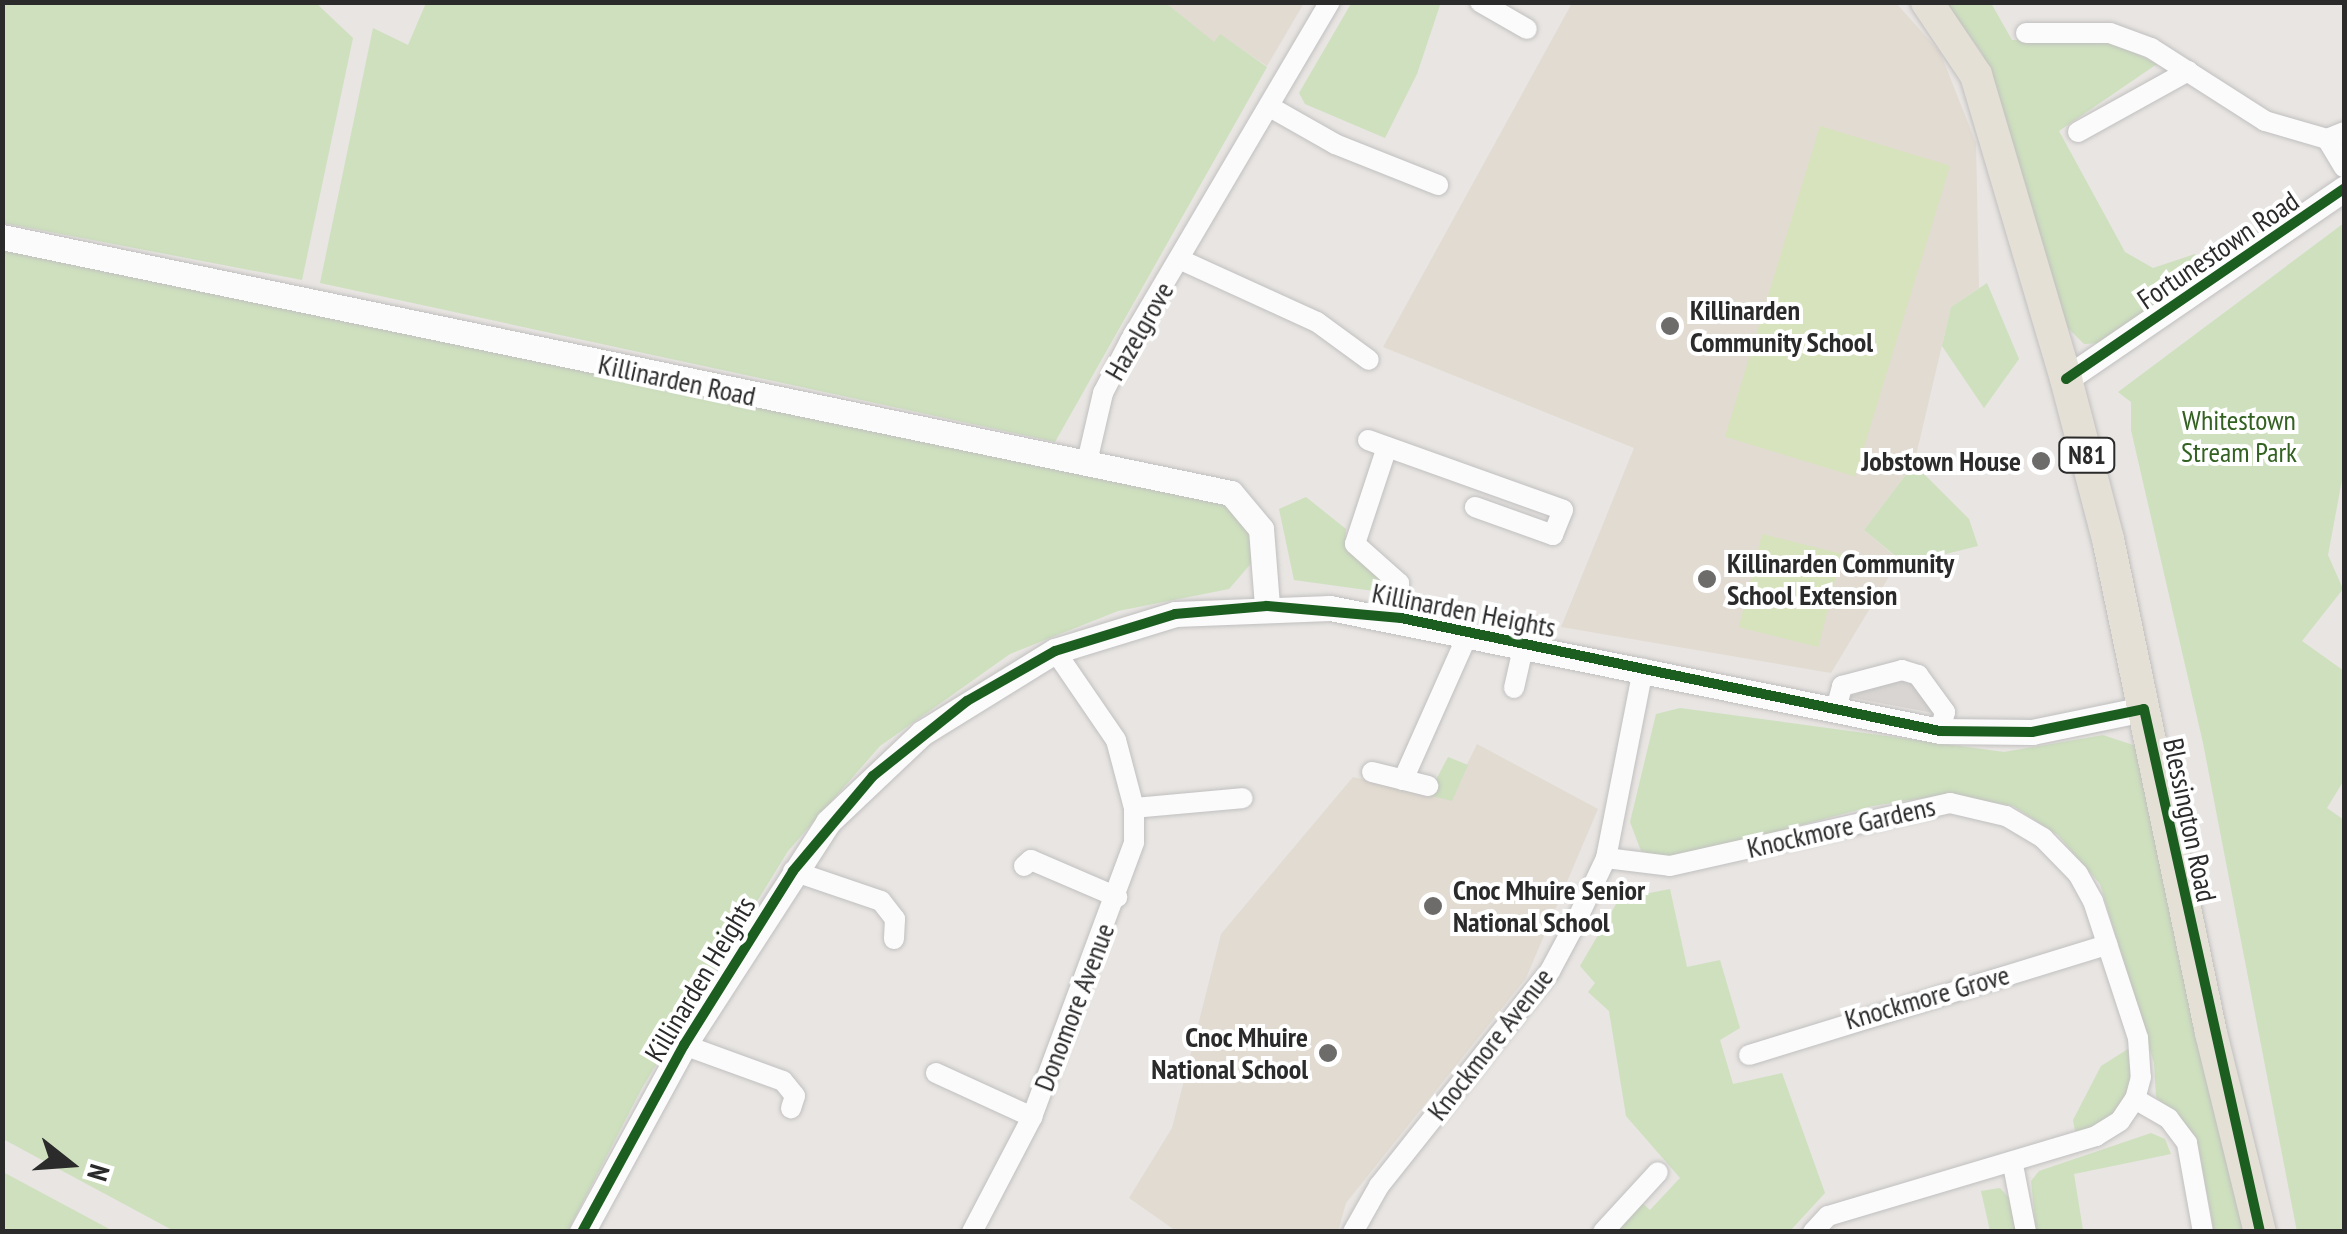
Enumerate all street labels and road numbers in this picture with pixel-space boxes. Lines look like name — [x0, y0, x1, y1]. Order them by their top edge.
street label: Fortunestown Road — [2131, 184, 2305, 316]
street label: Hazelgrove — [1097, 276, 1181, 386]
street label: Killinarden Road — [595, 347, 759, 413]
road number: N81 — [2057, 435, 2117, 475]
street label: Killinarden Heights — [1369, 576, 1559, 644]
street label: Blessington Road — [2156, 735, 2224, 905]
street label: Knockmore Gardens — [1744, 789, 1938, 865]
street label: Killinarden Heights — [638, 890, 762, 1068]
street label: Donomore Avenue — [1027, 918, 1121, 1096]
street label: Knockmore Grove — [1841, 957, 2013, 1037]
street label: Knockmore Avenue — [1420, 961, 1560, 1127]

